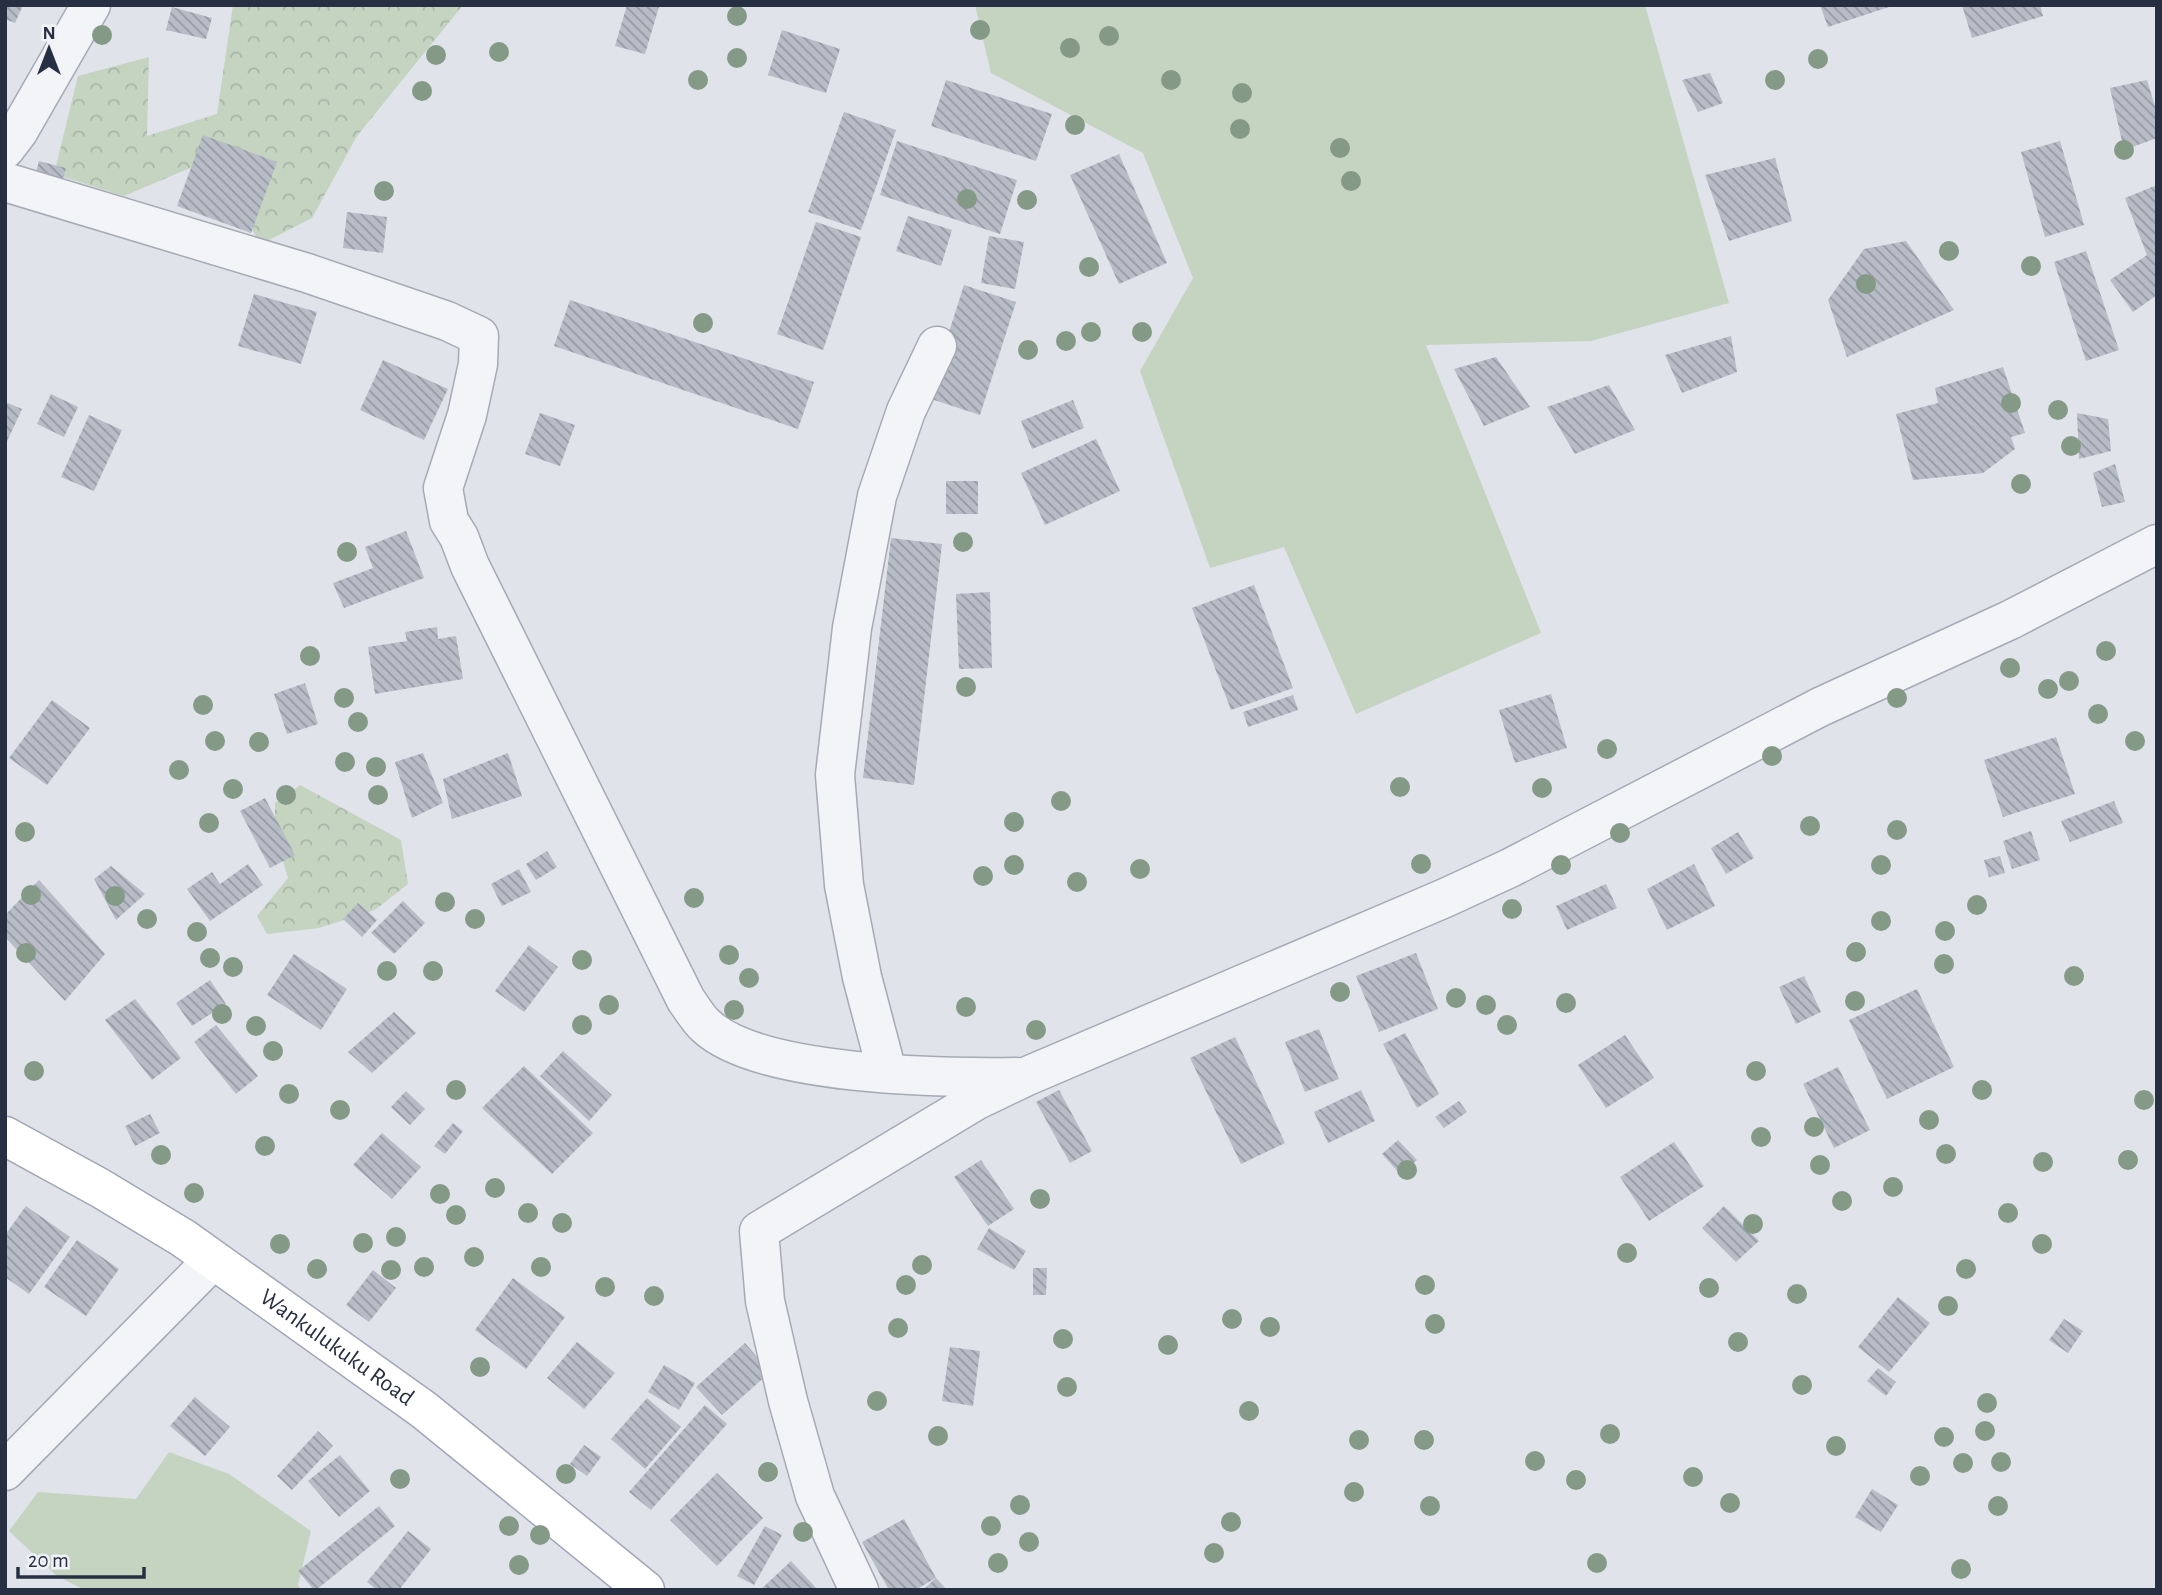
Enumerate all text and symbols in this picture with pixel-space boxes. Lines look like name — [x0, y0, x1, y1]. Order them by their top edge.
north arrow — [14, 14, 84, 84]
text: N — [42, 24, 56, 43]
street label: Wankulukuku Road — [255, 1285, 418, 1411]
scale bar — [18, 1536, 144, 1580]
text: 20 m — [28, 1550, 69, 1571]

